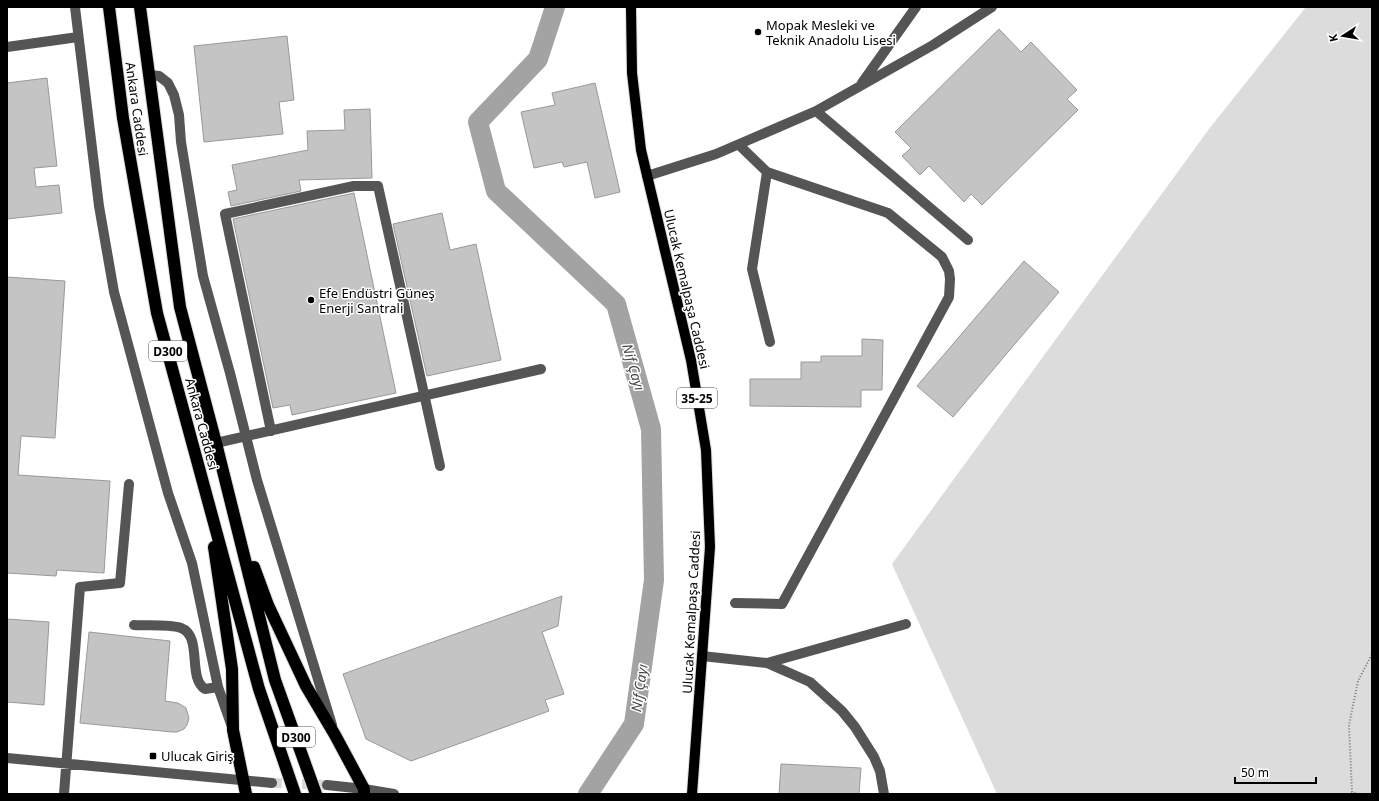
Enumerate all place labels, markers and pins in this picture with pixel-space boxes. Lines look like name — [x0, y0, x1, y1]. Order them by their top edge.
place label: Mopak Mesleki ve Teknik Anadolu Lisesi — [766, 16, 896, 49]
marker: Mopak Mesleki ve Teknik Anadolu Lisesi — [753, 27, 763, 37]
place label: Efe Endüstri Güneş Enerji Santrali — [319, 284, 435, 317]
marker: Efe Endüstri Güneş Enerji Santrali — [306, 295, 316, 305]
place label: Ulucak Giriş — [161, 747, 234, 765]
marker: Ulucak Giriş — [148, 751, 158, 761]

